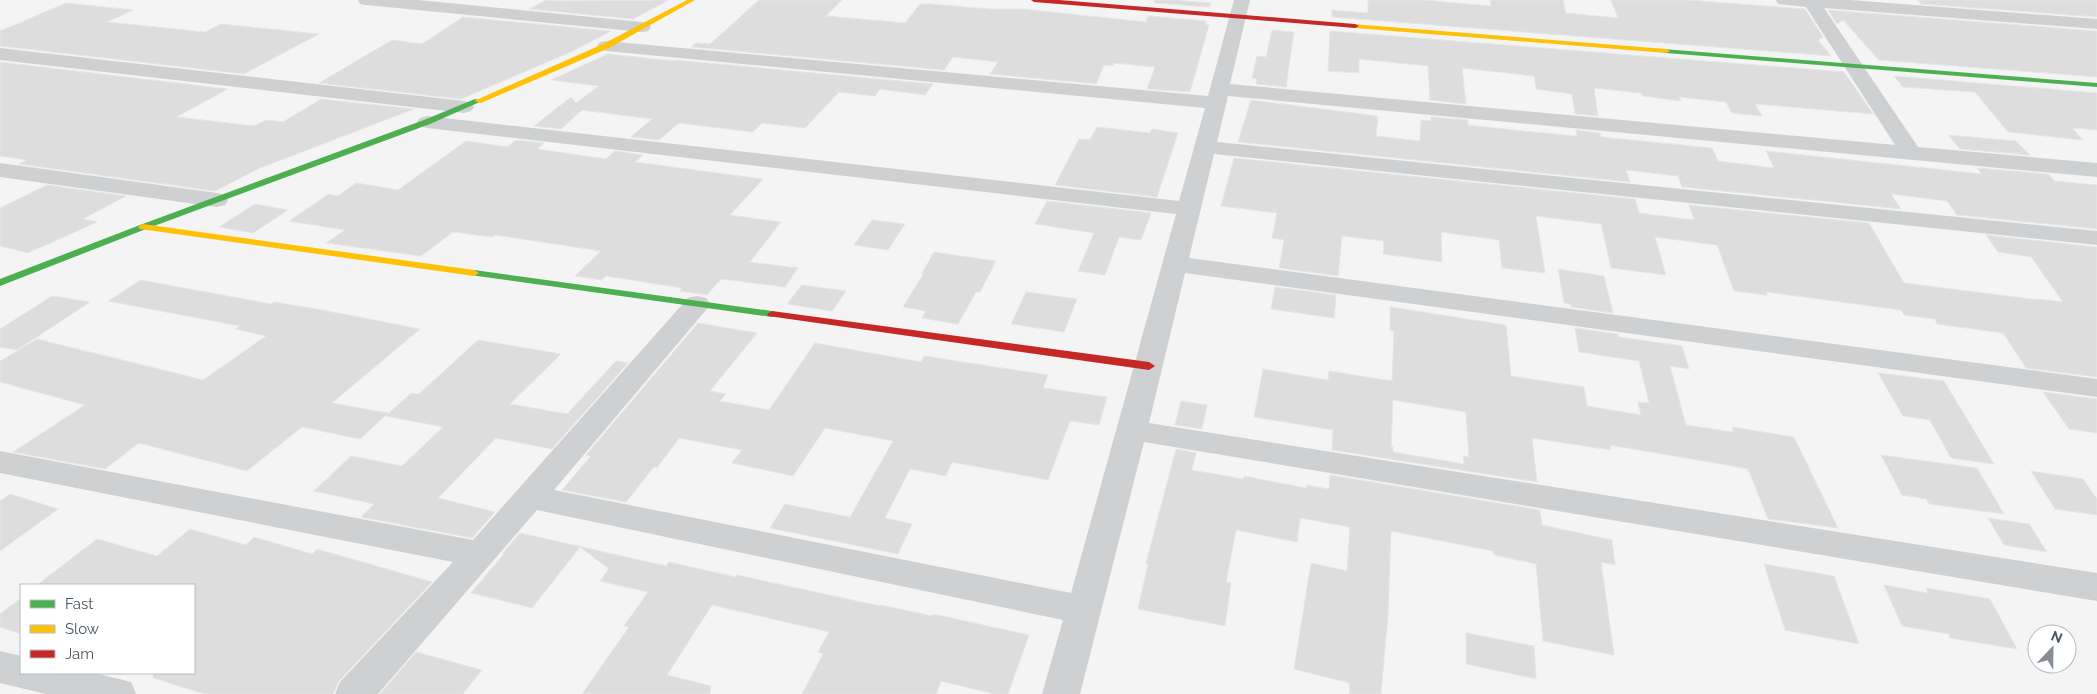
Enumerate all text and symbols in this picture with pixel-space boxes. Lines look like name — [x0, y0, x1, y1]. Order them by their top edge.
legend — [20, 584, 195, 674]
text: Fast — [65, 595, 93, 613]
text: Slow — [65, 620, 99, 638]
north arrow — [2027, 624, 2077, 674]
text: N — [2049, 628, 2065, 646]
text: Jam — [65, 645, 94, 663]

